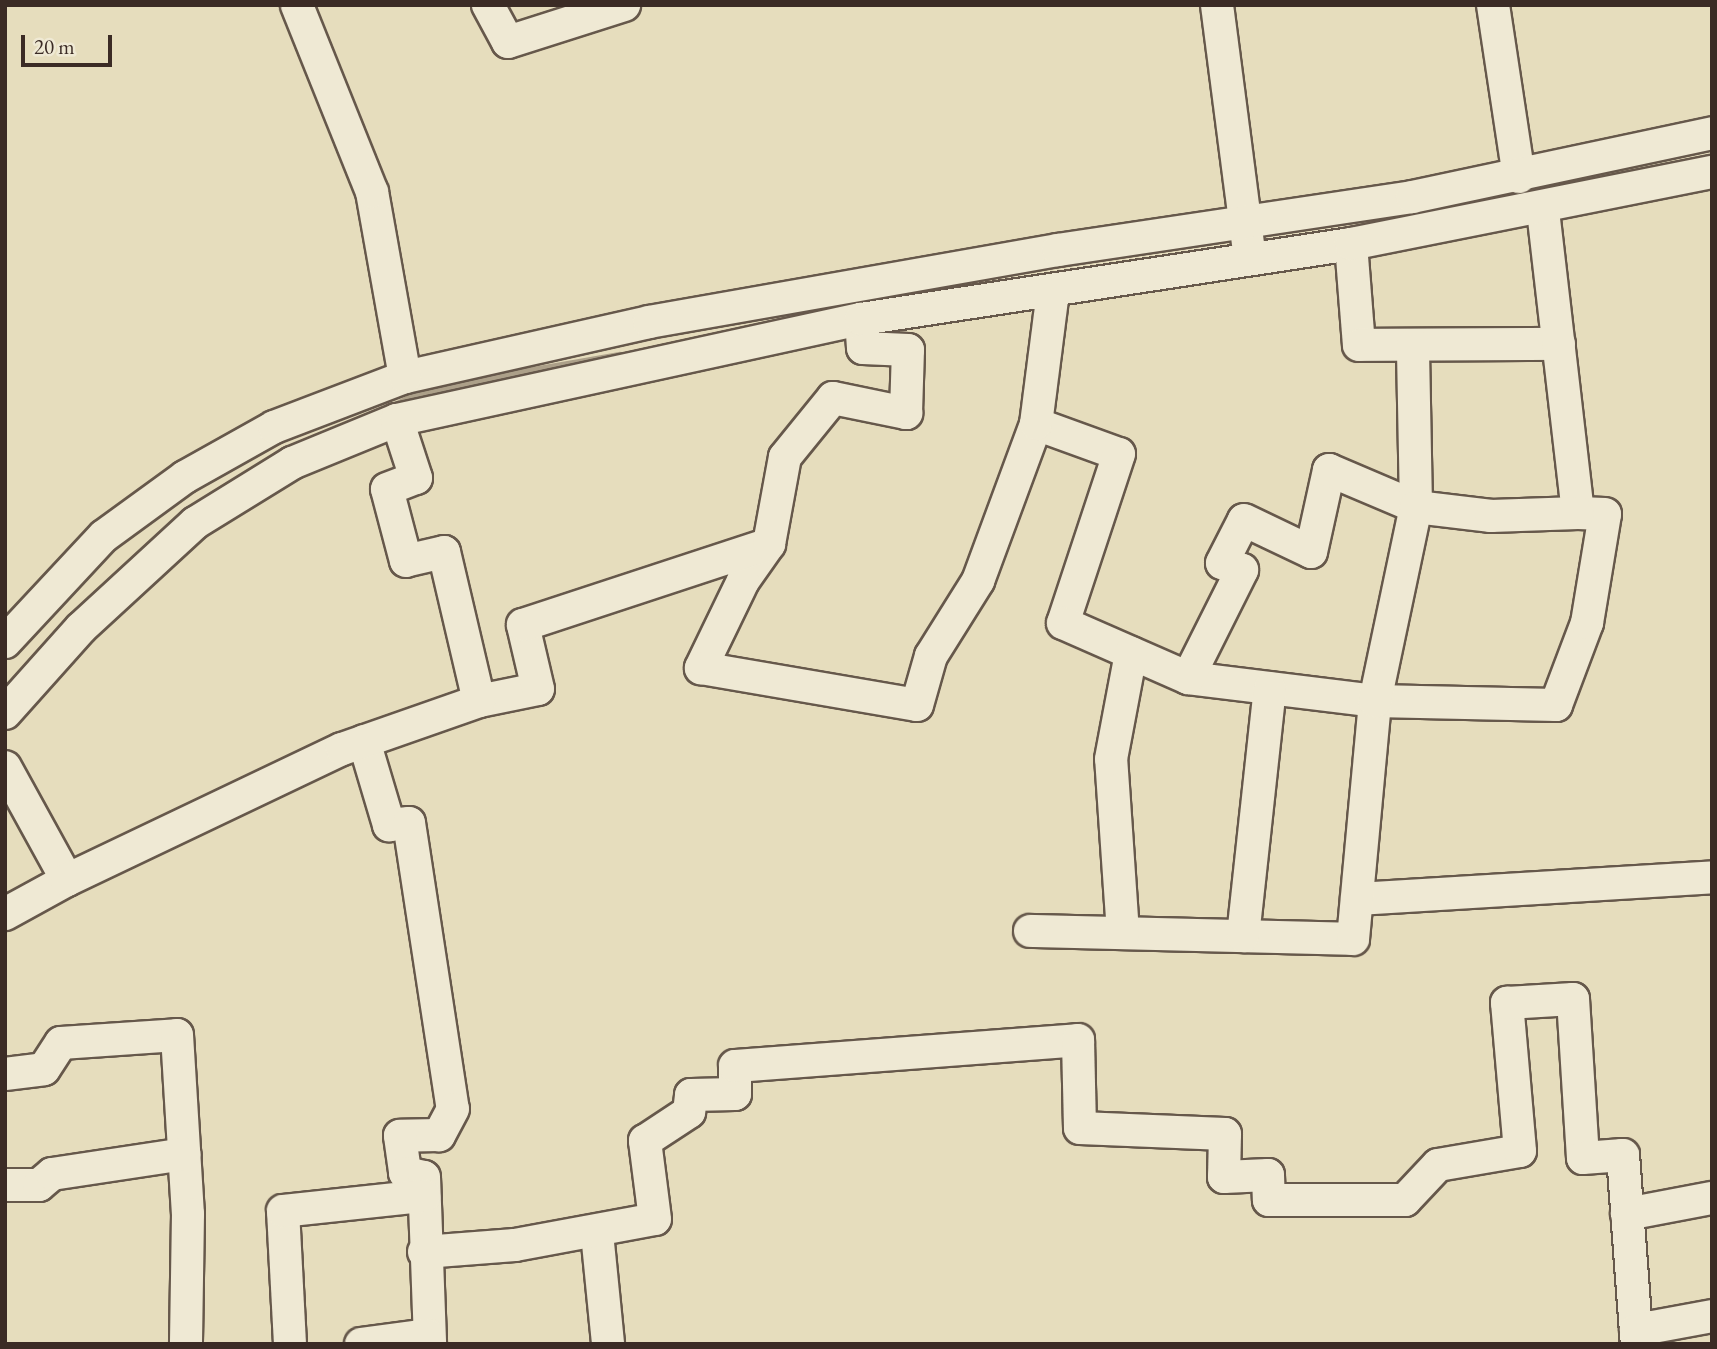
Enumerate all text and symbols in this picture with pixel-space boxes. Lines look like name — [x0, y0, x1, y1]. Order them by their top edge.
scale bar — [24, 21, 116, 65]
text: 20 m — [34, 33, 75, 60]

